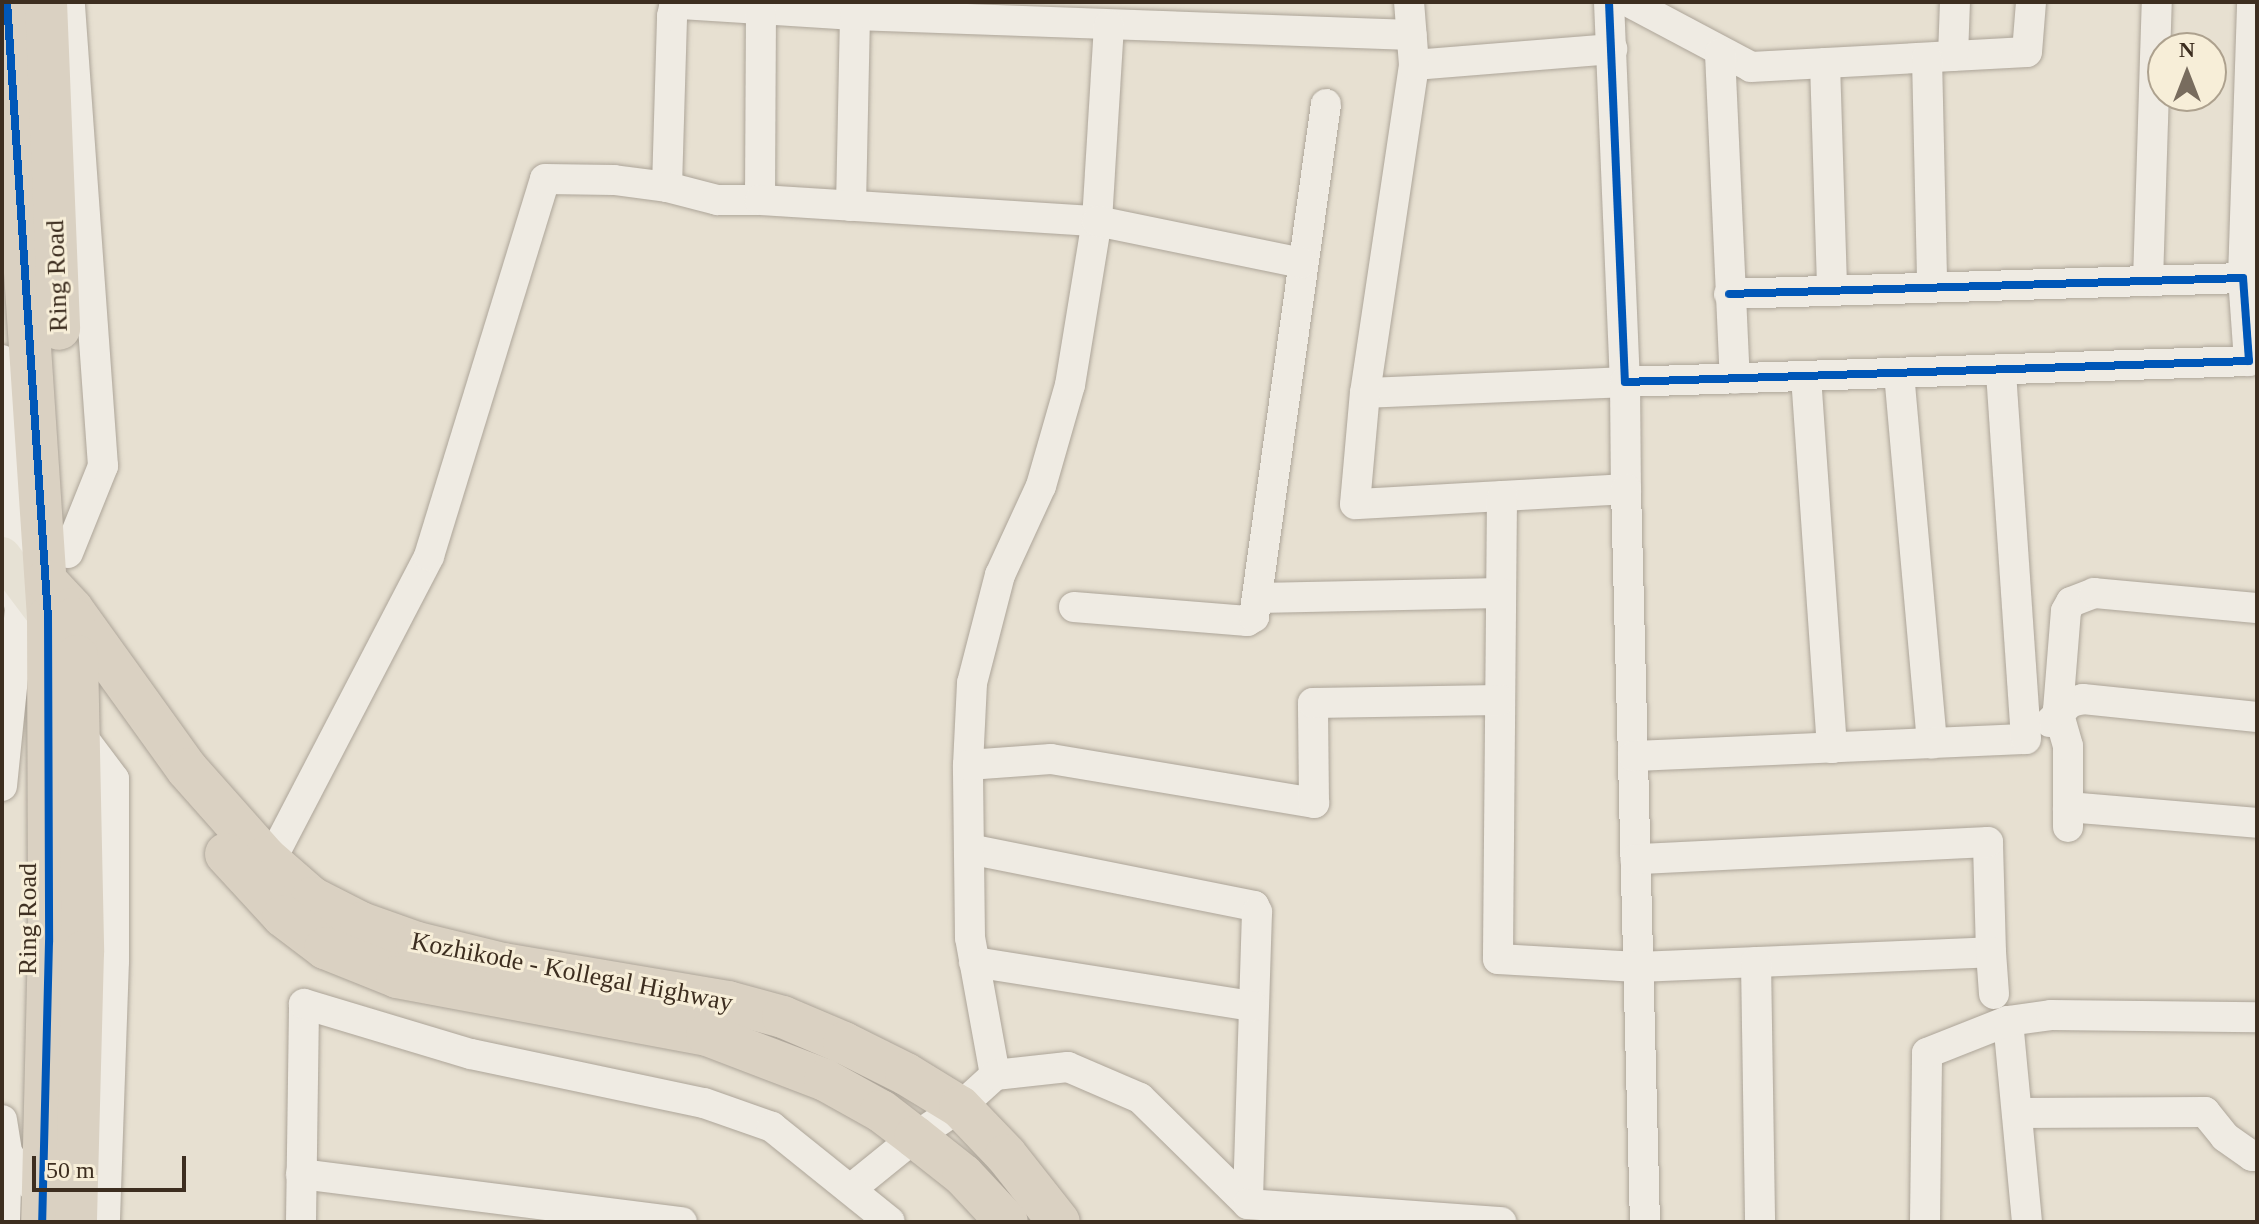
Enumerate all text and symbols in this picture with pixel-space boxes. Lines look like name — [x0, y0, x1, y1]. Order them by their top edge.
north arrow — [2147, 32, 2227, 112]
text: N — [2179, 37, 2195, 62]
street label: Ring Road — [39, 220, 75, 332]
street label: Ring Road — [12, 863, 44, 975]
street label: Kozhikode - Kollegal Highway — [408, 925, 736, 1019]
scale bar — [36, 1140, 190, 1190]
text: 50 m — [46, 1157, 95, 1183]

